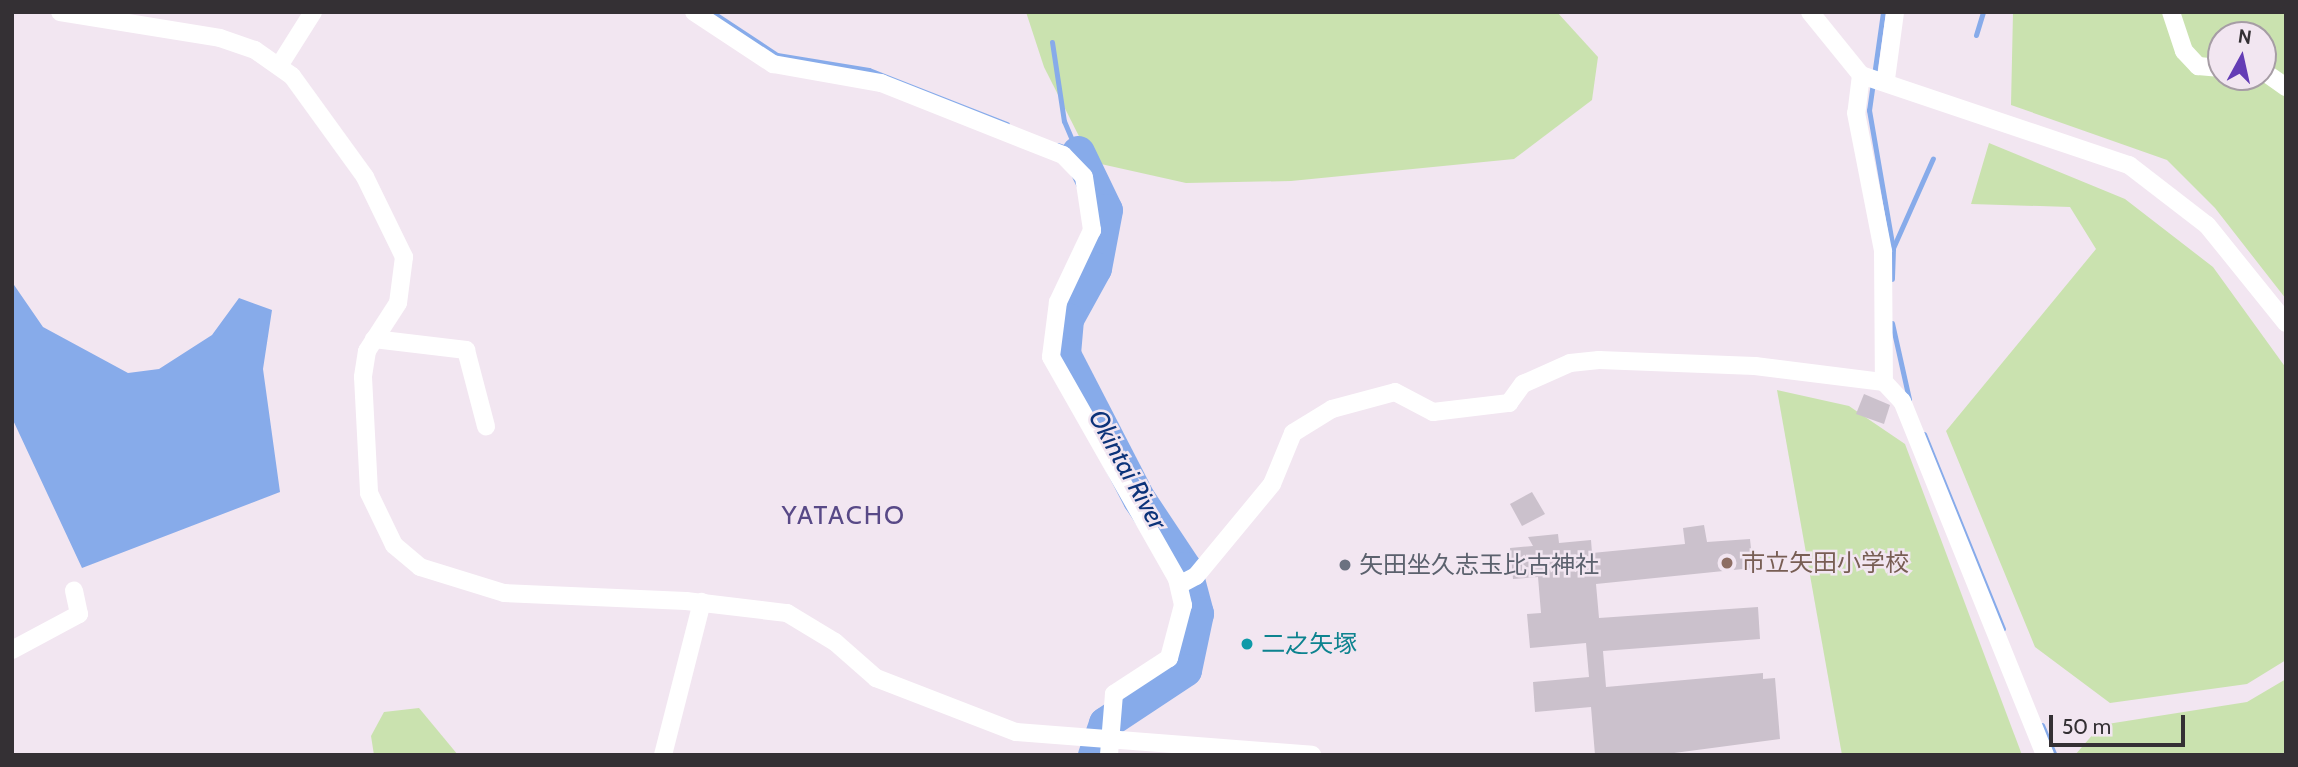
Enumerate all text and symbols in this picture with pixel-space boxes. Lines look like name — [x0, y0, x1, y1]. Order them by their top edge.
north arrow — [2207, 21, 2277, 91]
text: N — [2236, 24, 2253, 49]
water label: Okintai River — [1081, 405, 1173, 535]
district label: YATACHO — [783, 500, 905, 532]
place label: 市立矢田小学校 — [1741, 549, 1909, 577]
place label: 矢田坐久志玉比古神社 — [1359, 551, 1599, 579]
marker: 市立矢田小学校 — [1719, 555, 1735, 571]
marker: 矢田坐久志玉比古神社 — [1337, 557, 1353, 573]
place label: 二之矢塚 — [1261, 630, 1357, 658]
marker: 二之矢塚 — [1239, 636, 1255, 652]
scale bar — [2053, 700, 2190, 744]
text: 50 m — [2062, 714, 2111, 739]

